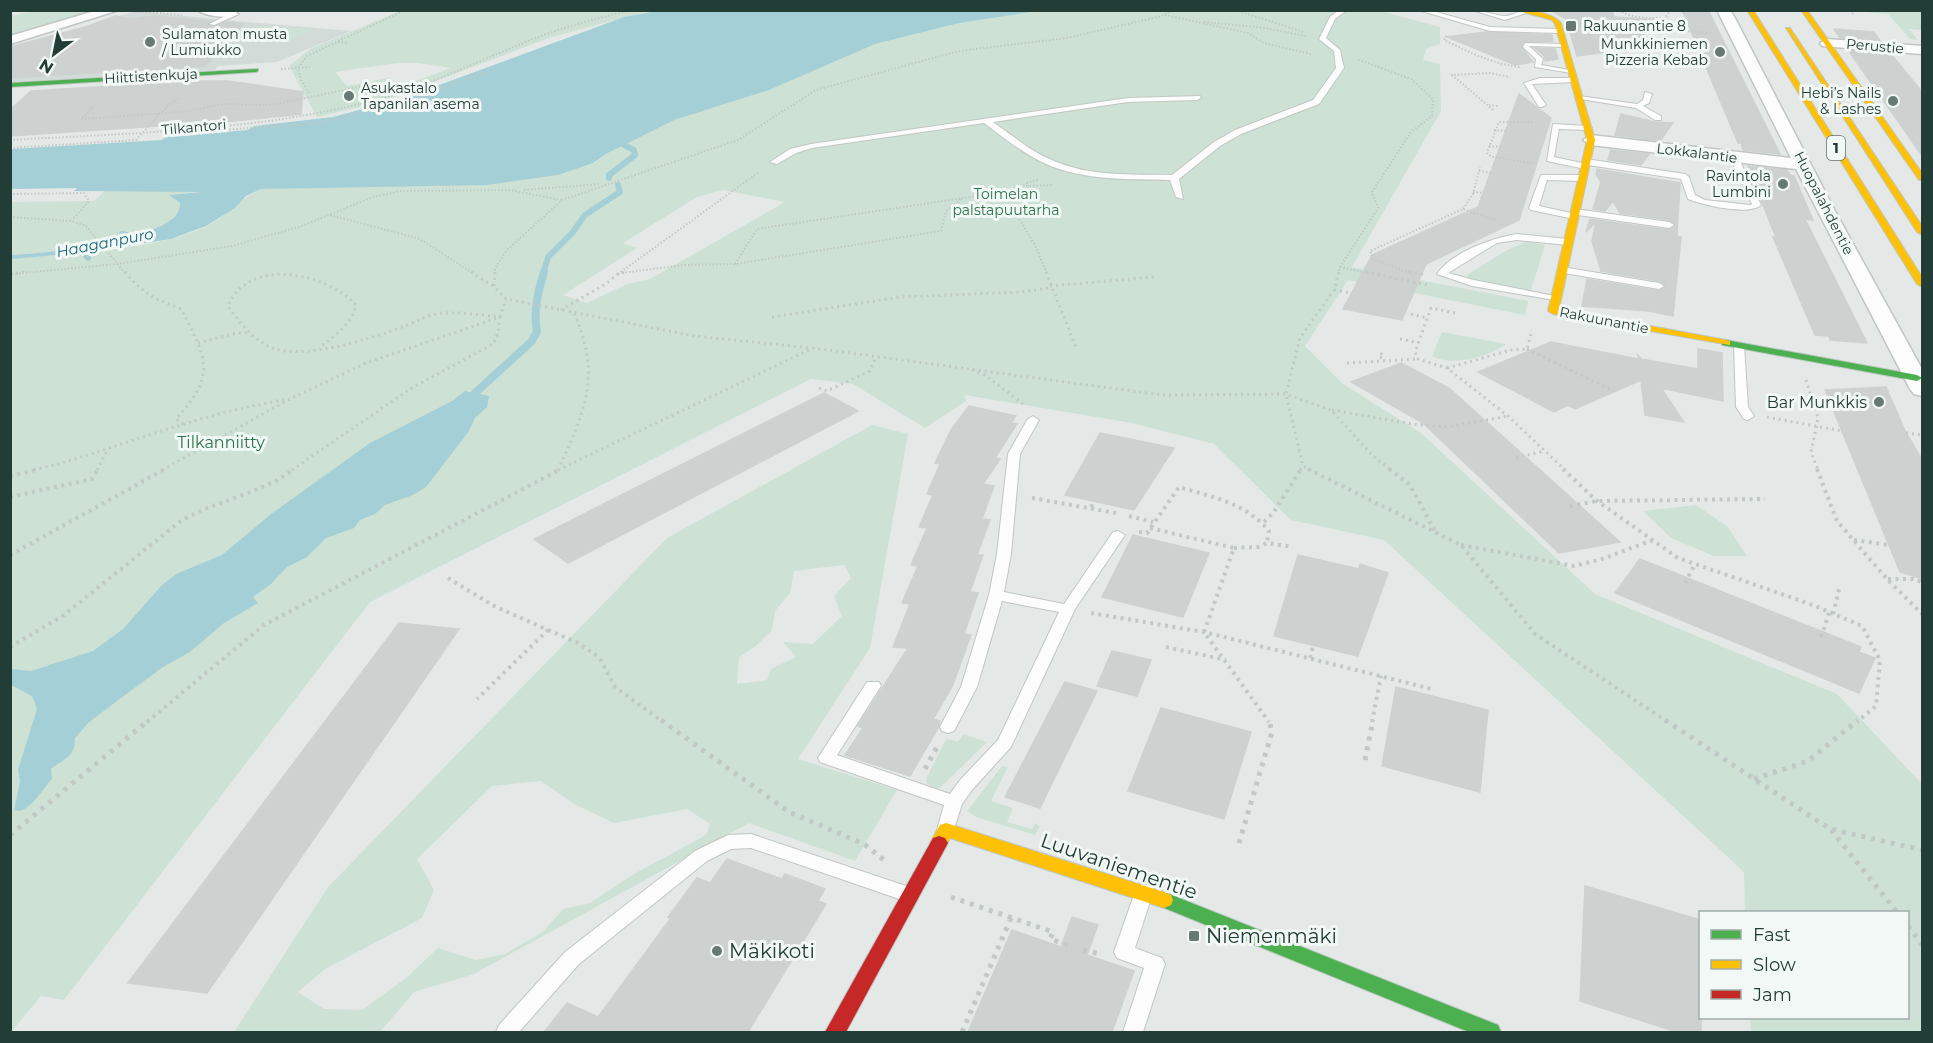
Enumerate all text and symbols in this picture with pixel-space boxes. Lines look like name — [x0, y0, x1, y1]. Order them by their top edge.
place label: Rakuunantie 8 — [1583, 17, 1686, 35]
marker: Rakuunantie 8 — [1564, 19, 1578, 33]
north arrow — [24, 24, 84, 84]
place label: Sulamaton musta / Lumiukko — [161, 25, 287, 59]
marker: Sulamaton musta / Lumiukko — [143, 35, 157, 49]
place label: Munkkiniemen Pizzeria Kebab — [1601, 35, 1708, 69]
street label: Perustie — [1845, 35, 1905, 57]
marker: Munkkiniemen Pizzeria Kebab — [1713, 45, 1727, 59]
text: N — [36, 55, 57, 78]
street label: Hiittistenkuja — [104, 65, 198, 87]
place label: Asukastalo Tapanilan asema — [361, 79, 480, 113]
place label: Hebi’s Nails & Lashes — [1801, 84, 1881, 118]
marker: Asukastalo Tapanilan asema — [342, 89, 356, 103]
marker: Hebi’s Nails & Lashes — [1886, 94, 1900, 108]
street label: Tilkantori — [161, 115, 227, 139]
road number: 1 — [1827, 136, 1845, 160]
street label: Lokkalantie — [1656, 139, 1738, 167]
street label: Huopalahdentie — [1790, 148, 1858, 258]
place label: Ravintola Lumbini — [1706, 167, 1771, 201]
marker: Ravintola Lumbini — [1776, 177, 1790, 191]
park label: Toimelan palstapuutarha — [952, 185, 1060, 219]
water label: Haaganpuro — [55, 224, 155, 261]
street label: Rakuunantie — [1558, 303, 1650, 337]
place label: Bar Munkkis — [1767, 393, 1867, 412]
marker: Bar Munkkis — [1872, 395, 1886, 409]
park label: Tilkanniitty — [177, 433, 265, 452]
street label: Luuvaniementie — [1037, 828, 1201, 904]
legend — [1699, 911, 1909, 1019]
place label: Niemenmäki — [1206, 924, 1337, 948]
text: Fast — [1753, 924, 1791, 946]
marker: Niemenmäki — [1187, 929, 1201, 943]
place label: Mäkikoti — [729, 939, 815, 963]
marker: Mäkikoti — [710, 944, 724, 958]
text: Slow — [1753, 954, 1796, 976]
text: Jam — [1752, 984, 1792, 1006]

